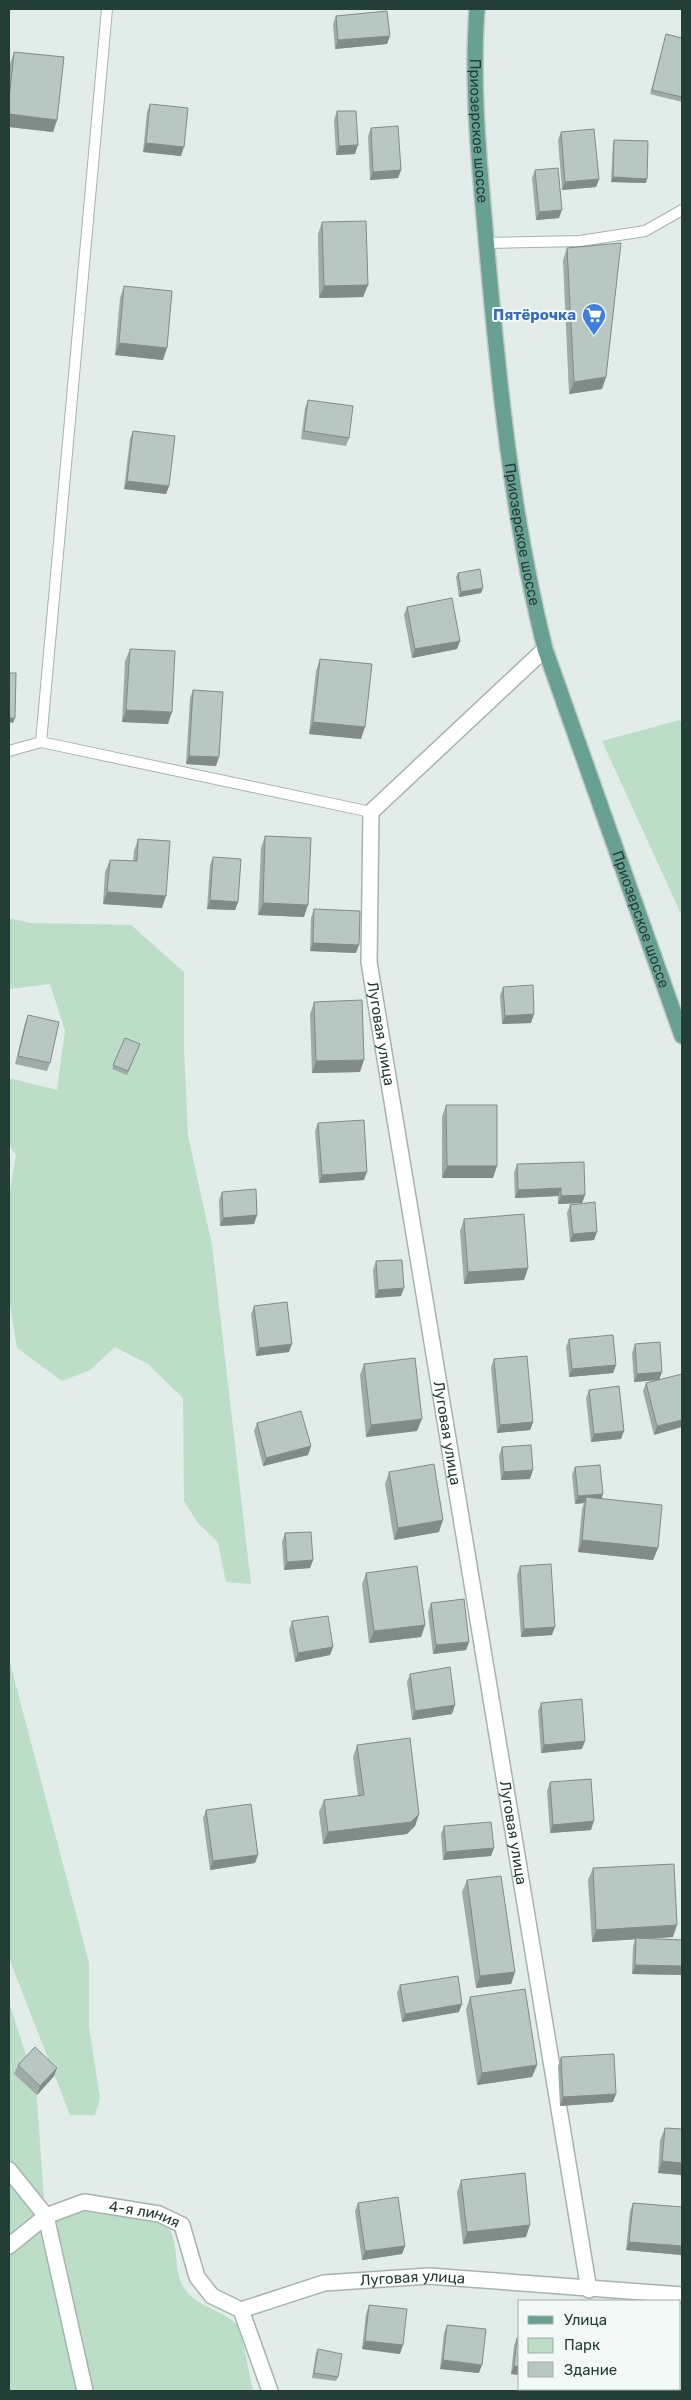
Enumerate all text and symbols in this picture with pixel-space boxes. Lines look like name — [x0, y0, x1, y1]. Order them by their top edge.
street label: Приозерское шоссе — [466, 59, 492, 204]
supermarket icon: Пятёрочка — [581, 302, 607, 336]
place label: Пятёрочка — [493, 306, 576, 324]
street label: Приозерское шоссе — [501, 462, 544, 607]
street label: Приозерское шоссе — [608, 848, 673, 991]
street label: Луговая улица — [363, 980, 398, 1087]
street label: Луговая улица — [430, 1380, 465, 1487]
street label: Луговая улица — [496, 1779, 531, 1886]
street label: 4-я линия — [108, 2197, 183, 2232]
street label: Луговая улица — [359, 2267, 466, 2290]
legend — [518, 2300, 681, 2390]
text: Улица — [564, 2311, 607, 2329]
text: Парк — [564, 2336, 600, 2354]
text: Здание — [564, 2361, 617, 2379]

